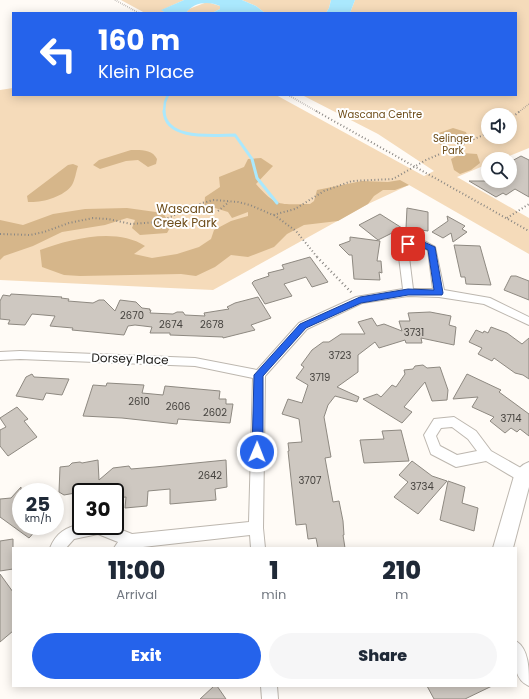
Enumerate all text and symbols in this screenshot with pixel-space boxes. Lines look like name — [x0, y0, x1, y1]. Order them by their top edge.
text: 160 m — [98, 21, 180, 60]
icon: left — [32, 28, 84, 80]
text: Klein Place — [98, 59, 194, 84]
park label: Wascana Centre — [338, 107, 422, 122]
map controls — [481, 108, 517, 188]
button: sound — [481, 108, 517, 144]
park label: Selinger Park — [433, 131, 473, 158]
button: search — [481, 152, 517, 188]
park label: Wascana Creek Park — [153, 200, 218, 231]
pin — [391, 227, 425, 261]
icon: arrive — [397, 233, 419, 255]
house number: 2670 — [120, 308, 144, 323]
house number: 2674 — [159, 317, 183, 332]
house number: 2678 — [200, 317, 224, 332]
house number: 3731 — [404, 325, 424, 340]
house number: 3723 — [329, 348, 352, 363]
street label: Dorsey Place — [91, 349, 169, 368]
house number: 3719 — [310, 370, 330, 385]
house number: 2610 — [128, 394, 150, 409]
house number: 2606 — [166, 399, 190, 414]
house number: 2602 — [203, 405, 227, 420]
house number: 3714 — [501, 411, 521, 426]
position arrow — [236, 431, 278, 473]
house number: 2642 — [198, 468, 222, 483]
house number: 3707 — [298, 473, 322, 488]
house number: 3734 — [410, 479, 434, 494]
speed limit sign: 30 — [72, 483, 124, 535]
text: 25 — [26, 490, 50, 518]
text: km/h — [25, 511, 51, 526]
text: 11:00 — [108, 554, 165, 587]
text: 1 — [269, 554, 278, 587]
text: 210 — [382, 554, 421, 587]
text: Arrival — [116, 585, 157, 604]
text: min — [261, 585, 286, 604]
text: m — [395, 585, 408, 604]
button: Exit — [32, 633, 261, 679]
button: Share — [269, 633, 497, 679]

